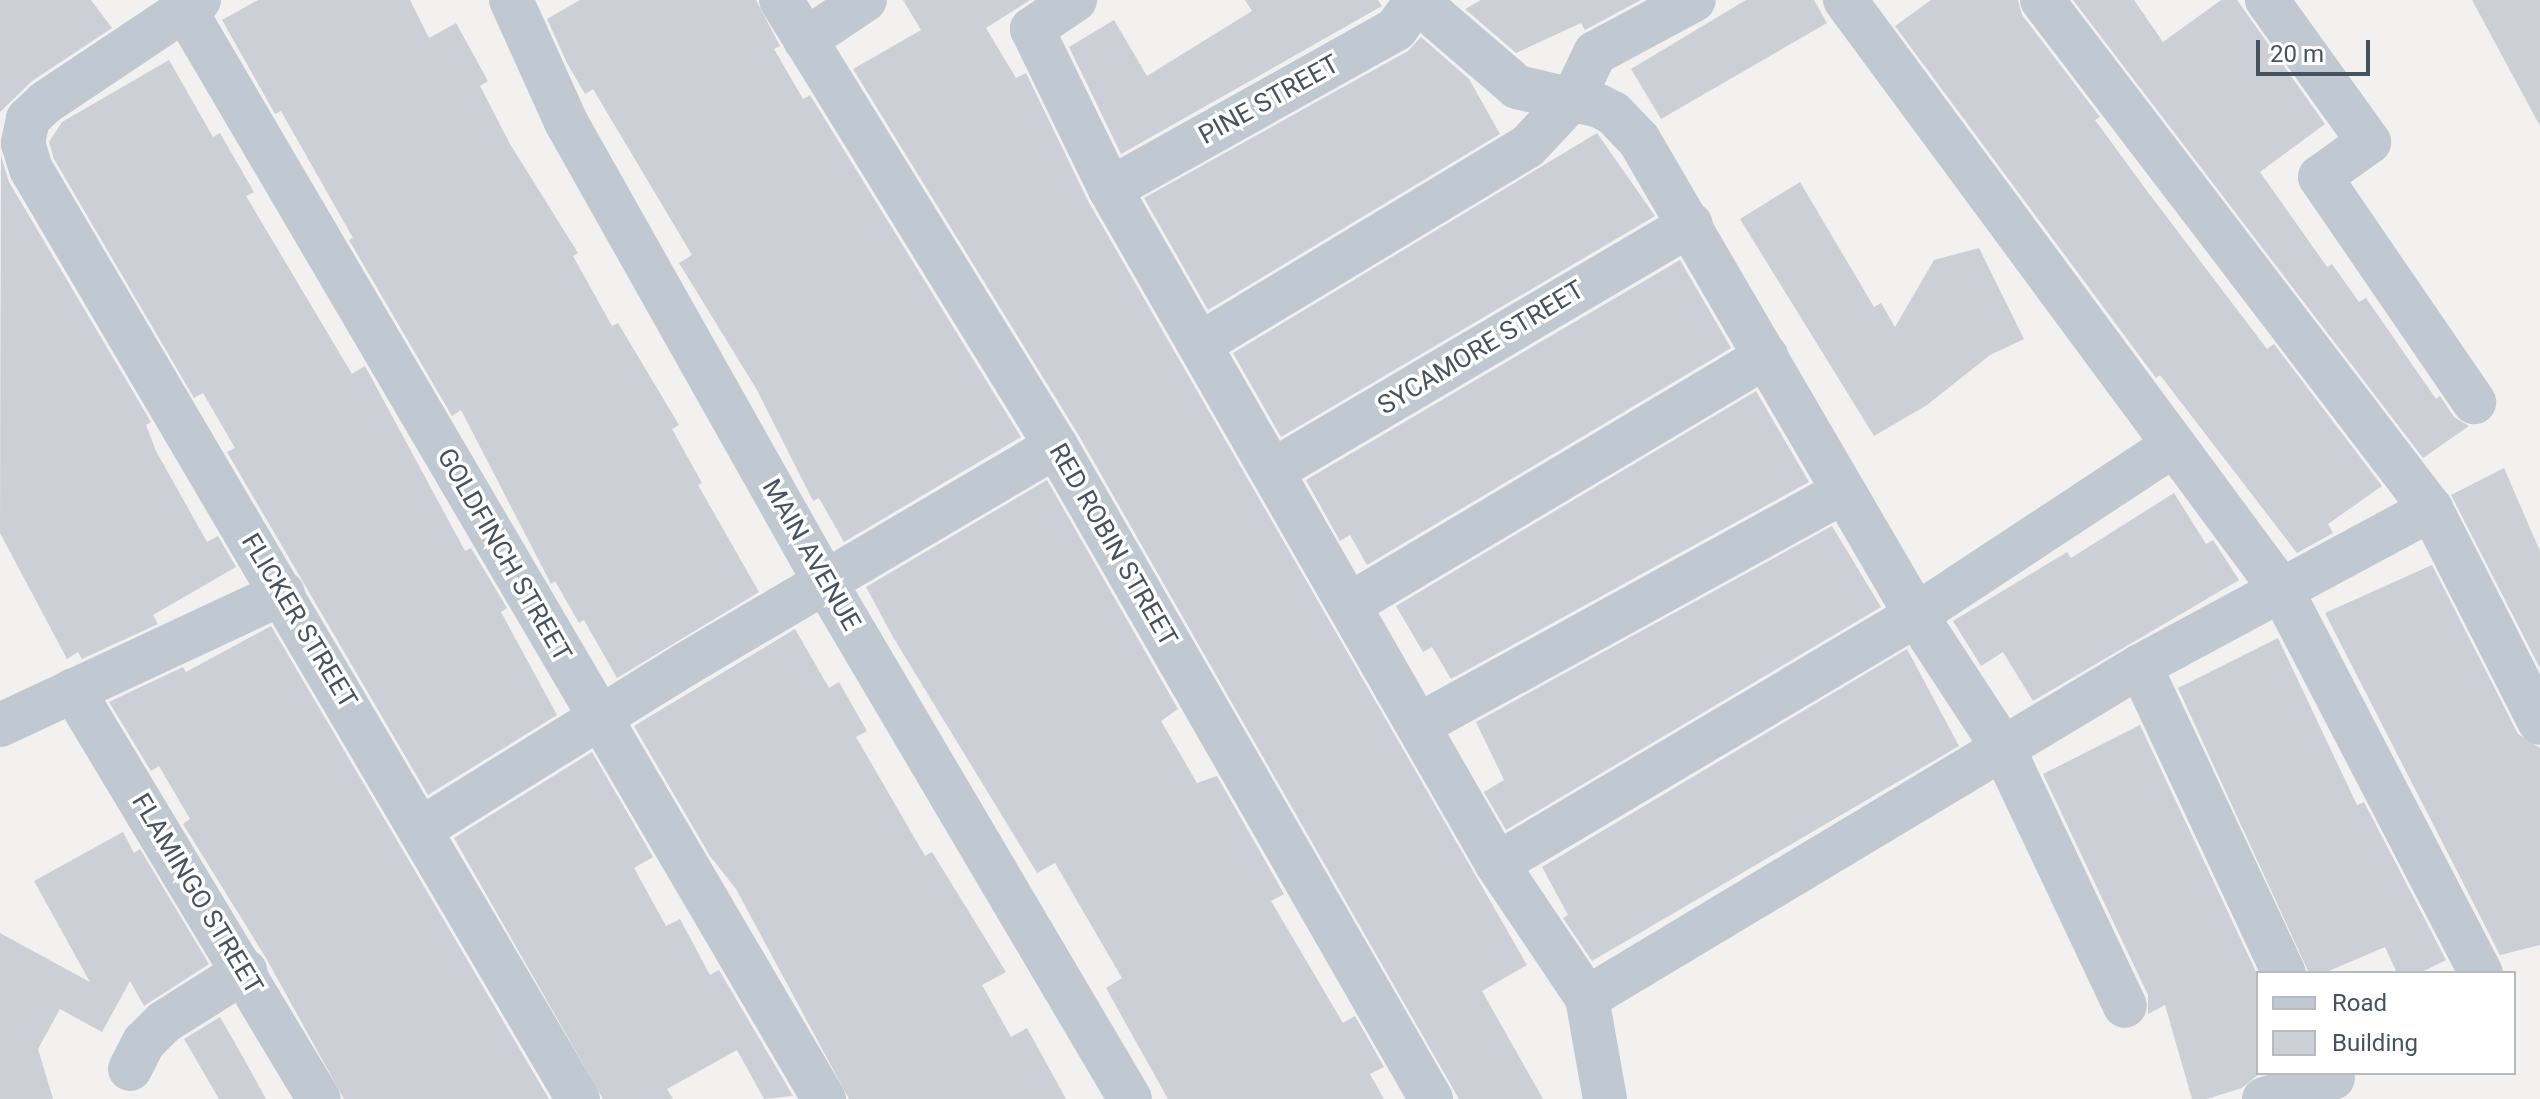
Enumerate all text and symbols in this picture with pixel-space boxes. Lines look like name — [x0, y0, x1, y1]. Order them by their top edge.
scale bar — [2260, 24, 2374, 74]
text: 20 m — [2270, 40, 2324, 68]
street label: PINE STREET — [1193, 49, 1345, 151]
street label: SYCAMORE STREET — [1372, 274, 1590, 422]
street label: RED ROBIN STREET — [1042, 438, 1184, 652]
street label: GOLDFINCH STREET — [430, 443, 578, 667]
street label: MAIN AVENUE — [755, 474, 867, 636]
street label: FLICKER STREET — [235, 528, 363, 714]
street label: FLAMINGO STREET — [125, 788, 269, 1000]
legend — [2256, 971, 2516, 1075]
text: Road — [2332, 989, 2387, 1017]
text: Building — [2332, 1029, 2418, 1057]

